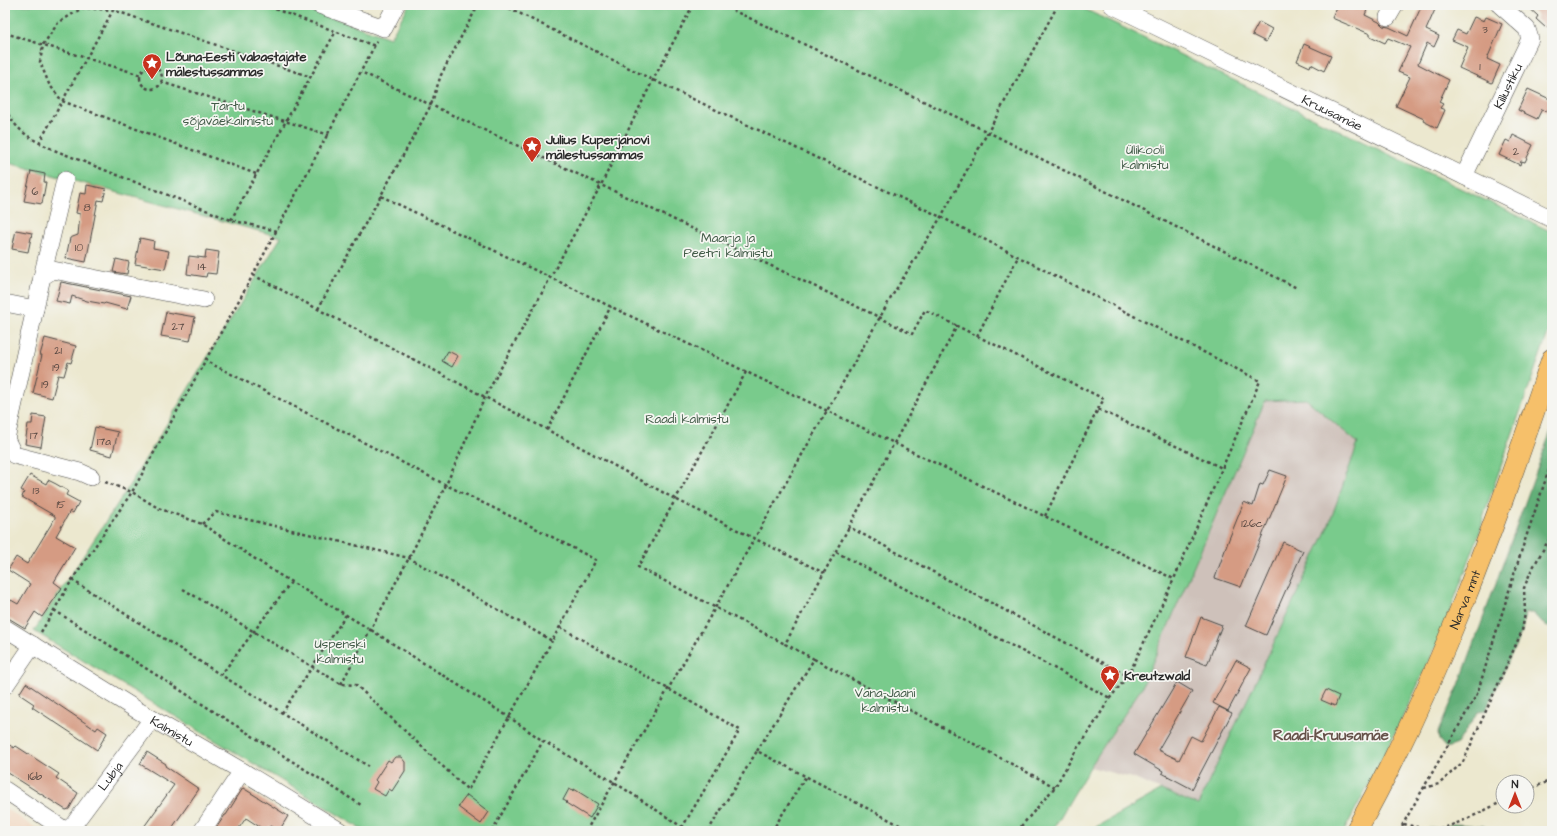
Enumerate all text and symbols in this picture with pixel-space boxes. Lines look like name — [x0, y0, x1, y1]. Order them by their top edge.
house number: 3 — [1482, 22, 1488, 37]
place label: Lõuna-Eesti vabastajate mälestussammas — [166, 48, 307, 81]
place icon: Lõuna-Eesti vabastajate mälestussammas — [141, 52, 163, 80]
house number: 1 — [1479, 59, 1481, 74]
street label: Killustiku — [1490, 60, 1527, 112]
street label: Kruusamäe — [1299, 91, 1365, 135]
park label: Tartu sõjaväekalmistu — [183, 97, 274, 130]
place label: Julius Kuperjanovi mälestussammas — [545, 131, 650, 164]
place icon: Julius Kuperjanovi mälestussammas — [521, 135, 543, 163]
park label: Ülikooli kalmistu — [1121, 141, 1169, 174]
house number: 2 — [1513, 144, 1520, 159]
house number: 6 — [32, 184, 39, 199]
house number: 8 — [83, 200, 91, 215]
park label: Maarja ja Peetri kalmistu — [683, 229, 773, 262]
house number: 10 — [75, 240, 83, 255]
house number: 14 — [198, 259, 207, 274]
house number: 27 — [171, 319, 185, 334]
house number: 21 — [54, 343, 62, 358]
house number: 19 — [52, 360, 60, 375]
house number: 19 — [41, 377, 49, 392]
park label: Raadi kalmistu — [645, 410, 729, 428]
house number: 17 — [30, 428, 38, 443]
house number: 17a — [97, 434, 111, 449]
house number: 13 — [32, 483, 40, 498]
house number: 15 — [56, 497, 66, 512]
house number: 126c — [1241, 516, 1263, 531]
street label: Narva mnt — [1445, 567, 1486, 632]
park label: Uspenski kalmistu — [314, 635, 366, 668]
place icon: Kreutzwald — [1099, 664, 1121, 692]
place label: Kreutzwald — [1124, 667, 1191, 685]
park label: Vana-Jaani kalmistu — [855, 684, 915, 717]
street label: Kalmistu — [147, 712, 197, 751]
district label: Raadi-Kruusamäe — [1273, 725, 1389, 746]
street label: Lubja — [94, 758, 128, 795]
house number: 16b — [28, 769, 42, 784]
north arrow — [1495, 774, 1535, 814]
text: N — [1512, 777, 1519, 792]

